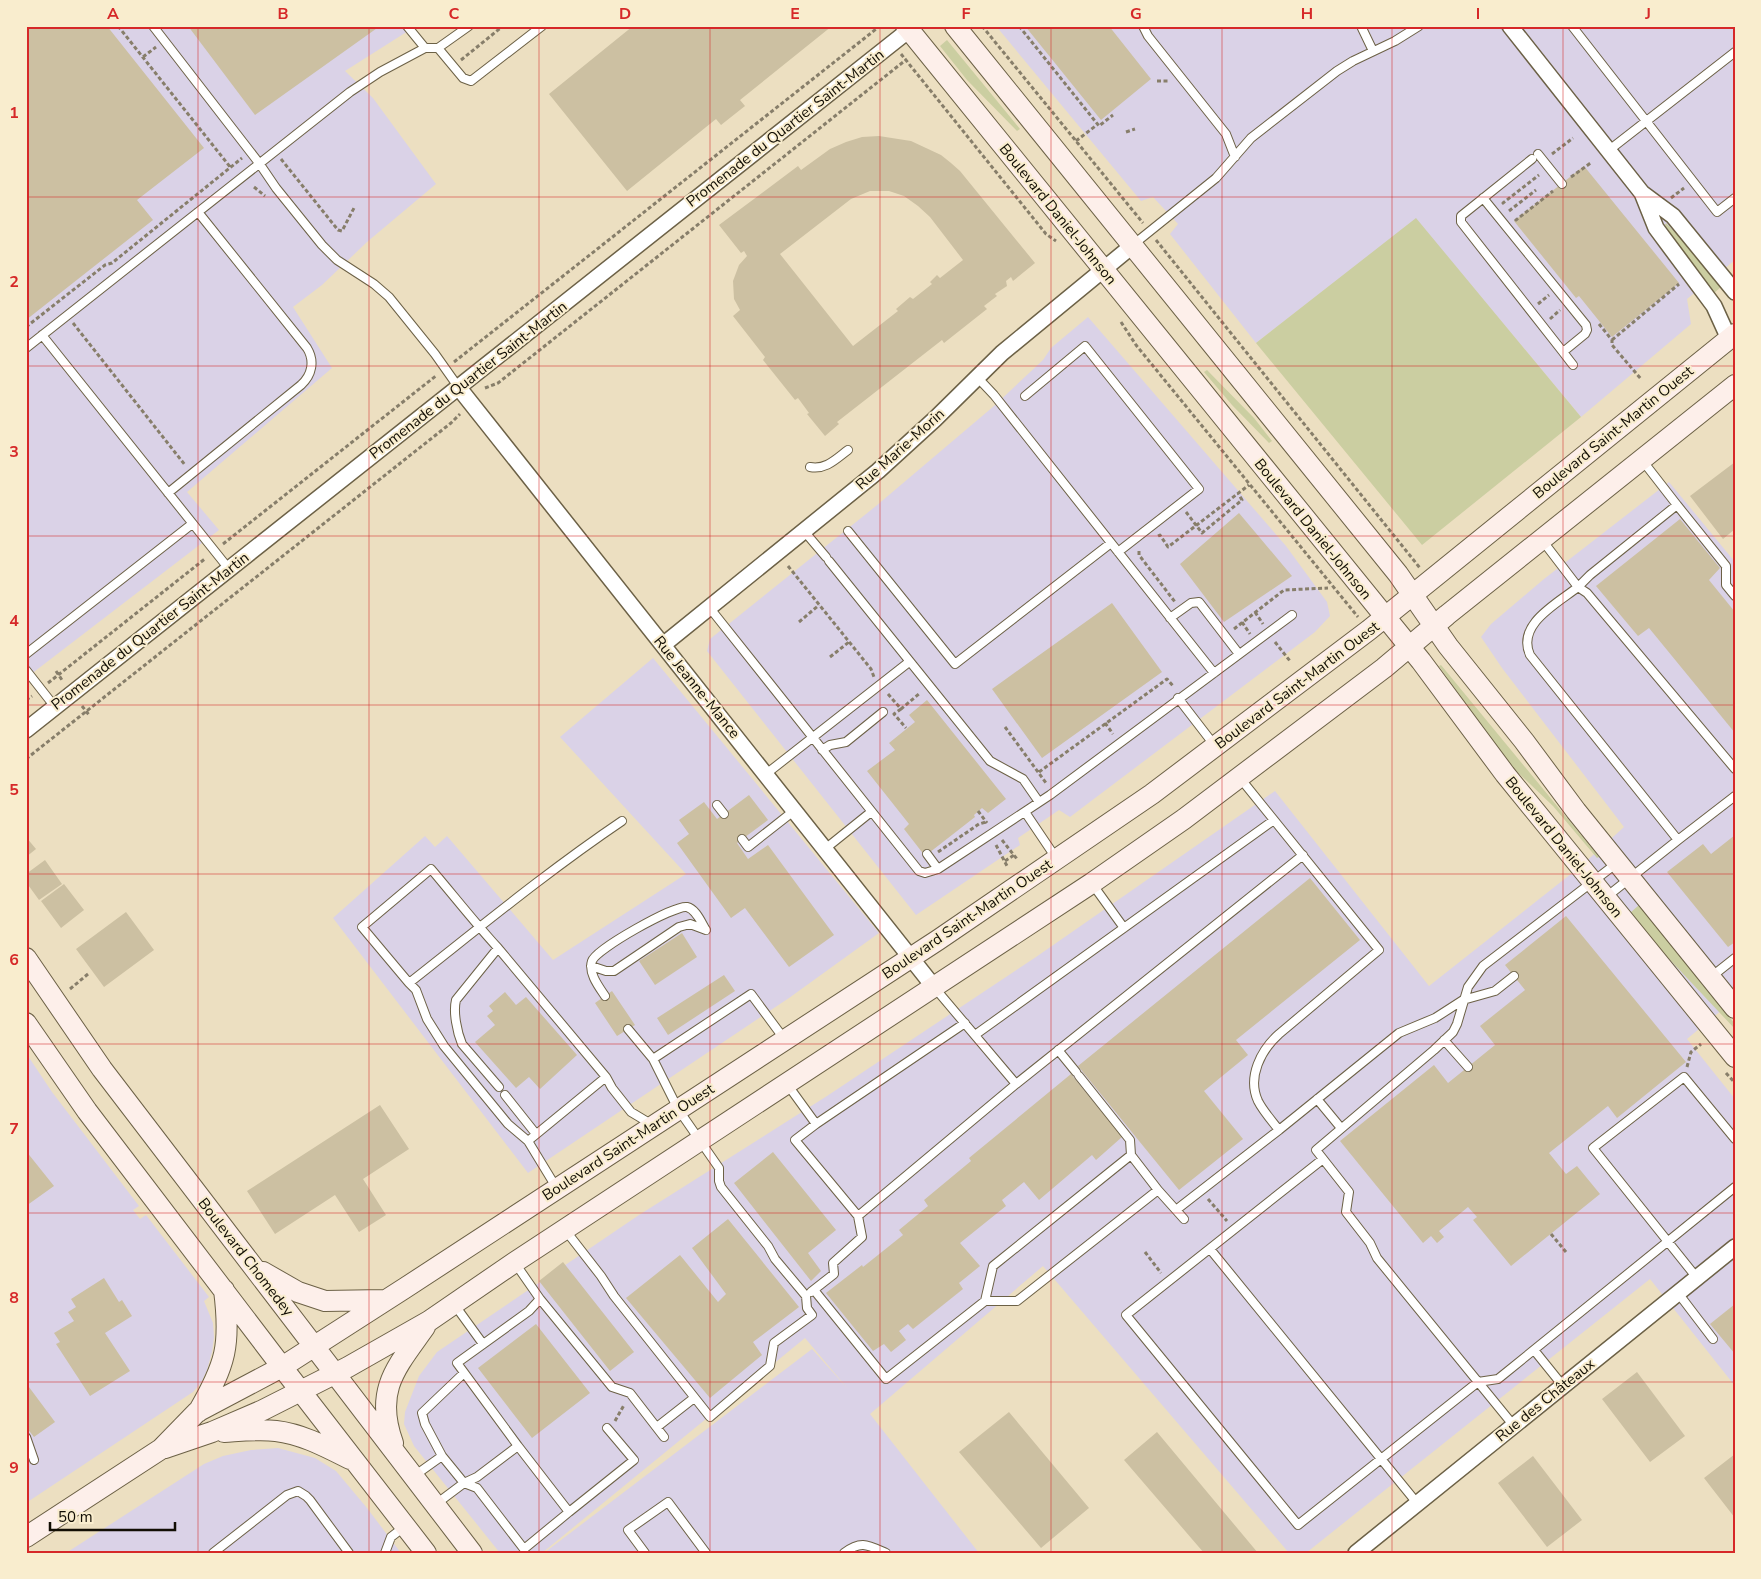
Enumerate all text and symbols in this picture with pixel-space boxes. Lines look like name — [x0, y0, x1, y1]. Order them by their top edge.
text: A — [107, 3, 119, 25]
text: B — [277, 3, 289, 25]
text: C — [449, 3, 460, 25]
text: D — [619, 3, 631, 25]
text: E — [790, 3, 800, 25]
text: F — [962, 3, 971, 25]
text: G — [1130, 3, 1142, 25]
text: H — [1301, 3, 1313, 25]
text: I — [1476, 3, 1480, 25]
text: J — [1644, 3, 1651, 25]
street label: Promenade du Quartier Saint-Martin — [682, 44, 888, 212]
text: 1 — [9, 102, 19, 124]
street label: Boulevard Daniel-Johnson — [995, 139, 1121, 289]
text: 2 — [9, 271, 19, 293]
street label: Promenade du Quartier Saint-Martin — [365, 296, 571, 464]
street label: Boulevard Saint-Martin Ouest — [1529, 360, 1698, 503]
street label: Rue Marie-Morin — [851, 404, 949, 494]
text: 3 — [9, 441, 19, 463]
street label: Boulevard Daniel-Johnson — [1250, 454, 1376, 604]
street label: Promenade du Quartier Saint-Martin — [47, 547, 253, 715]
text: 4 — [9, 610, 19, 632]
street label: Boulevard Saint-Martin Ouest — [1211, 616, 1384, 754]
street label: Rue Jeanne-Mance — [649, 631, 745, 743]
street label: Boulevard Daniel-Johnson — [1501, 772, 1627, 922]
text: 5 — [9, 779, 19, 801]
street label: Boulevard Saint-Martin Ouest — [878, 854, 1057, 984]
text: 6 — [9, 949, 19, 971]
street label: Boulevard Saint-Martin Ouest — [538, 1078, 718, 1205]
text: 7 — [9, 1118, 19, 1140]
street label: Boulevard Chomedey — [194, 1194, 299, 1320]
text: 8 — [9, 1287, 19, 1309]
street label: Rue des Châteaux — [1491, 1354, 1599, 1446]
text: 9 — [9, 1457, 19, 1479]
scale bar — [50, 1499, 175, 1531]
text: 50 m — [58, 1507, 93, 1527]

